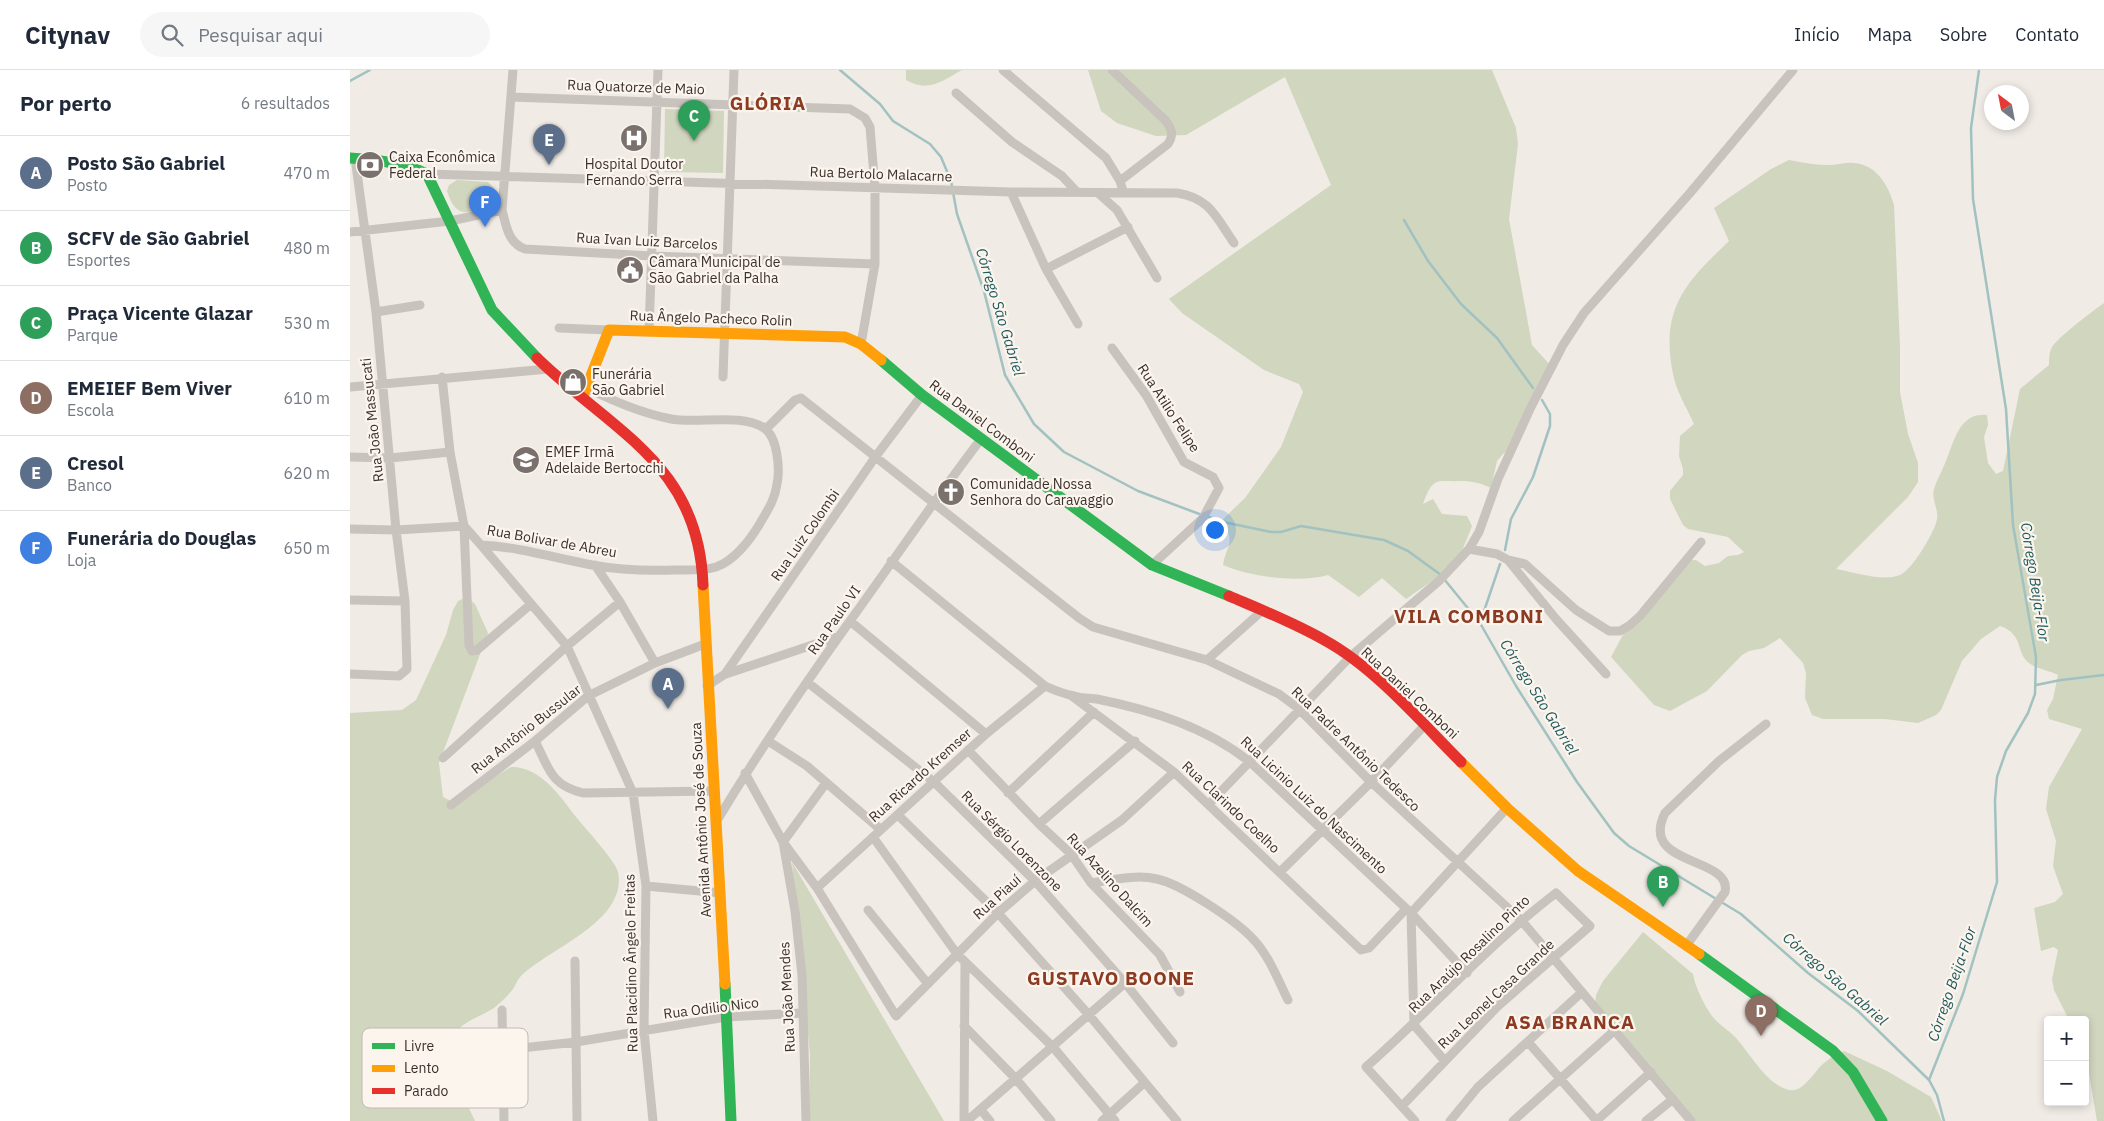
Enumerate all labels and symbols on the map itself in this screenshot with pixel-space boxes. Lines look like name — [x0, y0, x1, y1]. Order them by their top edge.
street label: Rua Quatorze de Maio — [567, 76, 705, 98]
north arrow — [1984, 85, 2029, 130]
district label: GLÓRIA — [730, 91, 806, 115]
pin: C — [678, 100, 710, 141]
hospital icon: Hospital Doutor Fernando Serra — [619, 123, 649, 153]
pin: E — [533, 124, 565, 165]
place label: Caixa Econômica Federal — [389, 148, 496, 182]
bank icon: Caixa Econômica Federal — [355, 150, 385, 180]
place label: Hospital Doutor Fernando Serra — [585, 155, 683, 189]
street label: Rua Bertolo Malacarne — [809, 163, 953, 185]
pin: F — [469, 186, 501, 227]
street label: Rua Ivan Luiz Barcelos — [576, 228, 718, 254]
water label: Córrego São Gabriel — [972, 246, 1029, 378]
place label: Câmara Municipal de São Gabriel da Palha — [649, 253, 781, 287]
public building icon: Câmara Municipal de São Gabriel da Palha — [615, 255, 645, 285]
street label: Rua Ângelo Pacheco Rolin — [629, 306, 793, 330]
street label: Rua João Massucati — [357, 357, 387, 483]
street label: Rua Atilio Felipe — [1134, 360, 1204, 456]
place label: Funerária São Gabriel — [592, 365, 664, 399]
shop icon: Funerária São Gabriel — [558, 367, 588, 397]
street label: Rua Daniel Comboni — [926, 376, 1038, 466]
place label: EMEF Irmã Adelaide Bertocchi — [545, 443, 664, 477]
school or university icon: EMEF Irmã Adelaide Bertocchi — [511, 445, 541, 475]
place label: Comunidade Nossa Senhora do Caravaggio — [970, 475, 1114, 509]
church icon: Comunidade Nossa Senhora do Caravaggio — [936, 477, 966, 507]
street label: Rua Luiz Colombi — [767, 486, 843, 584]
your location — [1202, 517, 1228, 543]
street label: Rua Bolivar de Abreu — [486, 521, 618, 561]
water label: Córrego Beija-Flor — [2017, 521, 2054, 643]
street label: Rua Paulo VI — [804, 582, 864, 658]
district label: VILA COMBONI — [1394, 604, 1544, 628]
water label: Córrego São Gabriel — [1496, 635, 1583, 758]
street label: Rua Daniel Comboni — [1357, 643, 1463, 743]
pin: A — [652, 668, 684, 709]
street label: Rua Antônio Bussular — [467, 680, 585, 778]
street label: Rua Padre Antônio Tedesco — [1288, 683, 1424, 815]
street label: Avenida Antônio José de Souza — [687, 721, 715, 918]
street label: Rua Ricardo Kremser — [865, 724, 975, 826]
street label: Rua Licinio Luiz do Nascimento — [1237, 732, 1391, 878]
street label: Rua Clarindo Coelho — [1178, 757, 1284, 857]
street label: Rua Sérgio Lorenzone — [958, 787, 1067, 896]
street label: Rua Azelino Dalcim — [1063, 829, 1157, 931]
pin: B — [1647, 866, 1679, 907]
street label: Rua Piauí — [969, 870, 1025, 923]
street label: Rua Placidino Ângelo Freitas — [620, 873, 642, 1052]
street label: Rua Araújo Rosalino Pinto — [1405, 891, 1534, 1017]
water label: Córrego Beija-Flor — [1923, 923, 1980, 1044]
water label: Córrego São Gabriel — [1779, 928, 1892, 1029]
street label: Rua Leonel Casa Grande — [1434, 935, 1558, 1053]
street label: Rua João Mendes — [775, 941, 799, 1053]
district label: GUSTAVO BOONE — [1027, 966, 1195, 990]
street label: Rua Odilio Nico — [662, 993, 760, 1023]
pin: D — [1745, 995, 1777, 1036]
district label: ASA BRANCA — [1505, 1010, 1635, 1034]
legend — [362, 1028, 528, 1108]
text: Livre — [404, 1037, 434, 1055]
text: Lento — [404, 1059, 439, 1077]
text: Parado — [404, 1082, 448, 1100]

